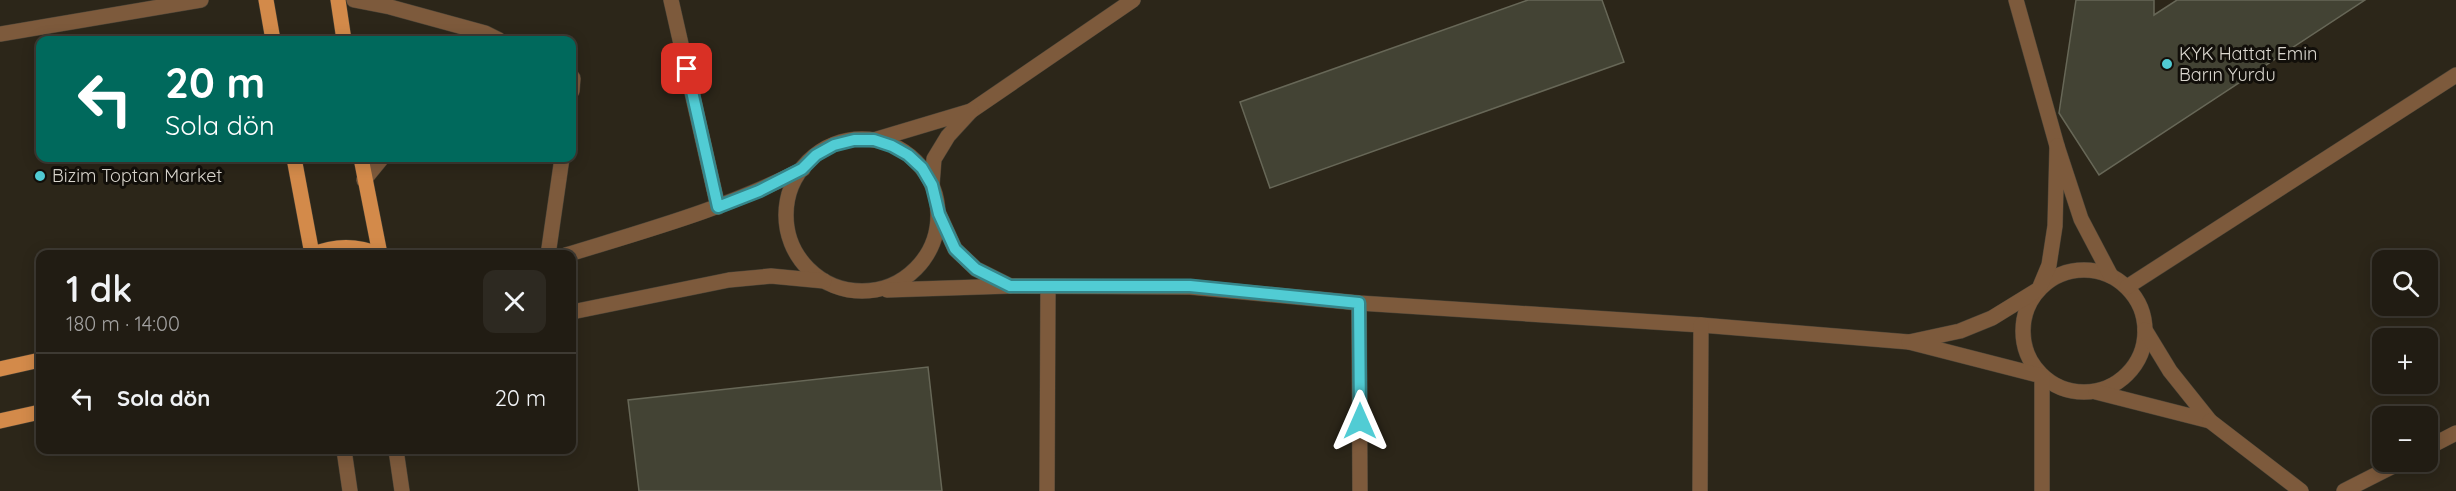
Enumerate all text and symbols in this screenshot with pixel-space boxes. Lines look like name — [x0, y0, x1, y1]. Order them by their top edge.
place label: KYK Hattat Emin Barın Yurdu — [2179, 42, 2318, 86]
pin — [661, 43, 712, 94]
icon: arrive — [670, 52, 703, 85]
text: 20 m — [165, 56, 265, 109]
marker: KYK Hattat Emin Barın Yurdu — [2160, 57, 2174, 71]
icon: left — [66, 60, 144, 138]
text: Sola dön — [165, 108, 275, 142]
place label: Bizim Toptan Market — [52, 164, 222, 187]
marker: Bizim Toptan Market — [33, 169, 47, 183]
map controls — [2372, 250, 2438, 472]
button: search — [2372, 250, 2438, 316]
text: 1 dk — [66, 266, 132, 311]
button: close — [483, 270, 546, 333]
text: 180 m · 14:00 — [66, 311, 180, 336]
button: + — [2372, 328, 2438, 394]
icon: left — [66, 382, 99, 415]
text: Sola dön — [117, 384, 210, 412]
text: 20 m — [495, 384, 546, 412]
position arrow — [1328, 389, 1392, 453]
button: − — [2372, 406, 2438, 472]

